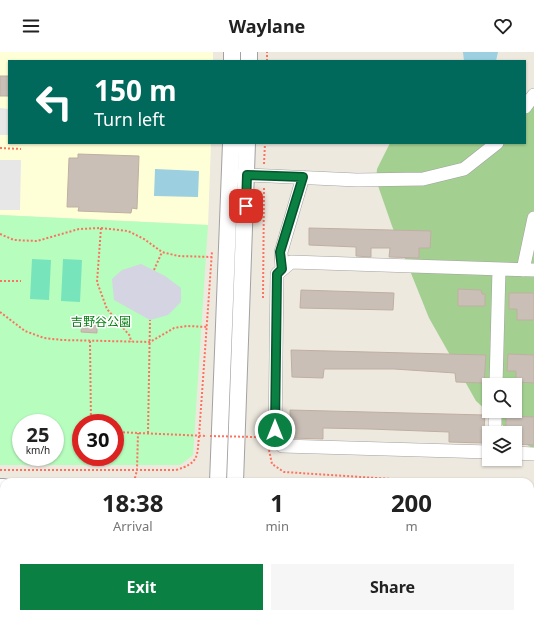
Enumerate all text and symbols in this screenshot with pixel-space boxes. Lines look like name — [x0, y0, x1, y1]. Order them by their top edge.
text: Waylane — [229, 14, 305, 38]
icon: menu — [20, 15, 42, 37]
icon: heart — [492, 15, 514, 37]
text: 150 m — [94, 71, 177, 109]
icon: left — [28, 76, 80, 128]
text: Turn left — [94, 107, 165, 131]
pin — [229, 189, 263, 223]
icon: arrive — [235, 195, 257, 217]
park label: 吉野谷公園 — [71, 313, 131, 330]
map controls — [482, 378, 522, 466]
button: search — [482, 378, 522, 418]
position arrow — [254, 409, 296, 451]
speed limit sign: 30 — [72, 414, 124, 466]
text: 25 — [27, 421, 49, 448]
button: layers — [482, 426, 522, 466]
text: km/h — [26, 443, 50, 457]
text: 18:38 — [102, 486, 164, 519]
text: 1 — [270, 486, 284, 519]
text: 200 — [391, 486, 432, 519]
text: Arrival — [113, 517, 153, 535]
text: min — [265, 517, 289, 535]
text: m — [405, 517, 418, 535]
button: Exit — [20, 564, 263, 610]
button: Share — [271, 564, 514, 610]

